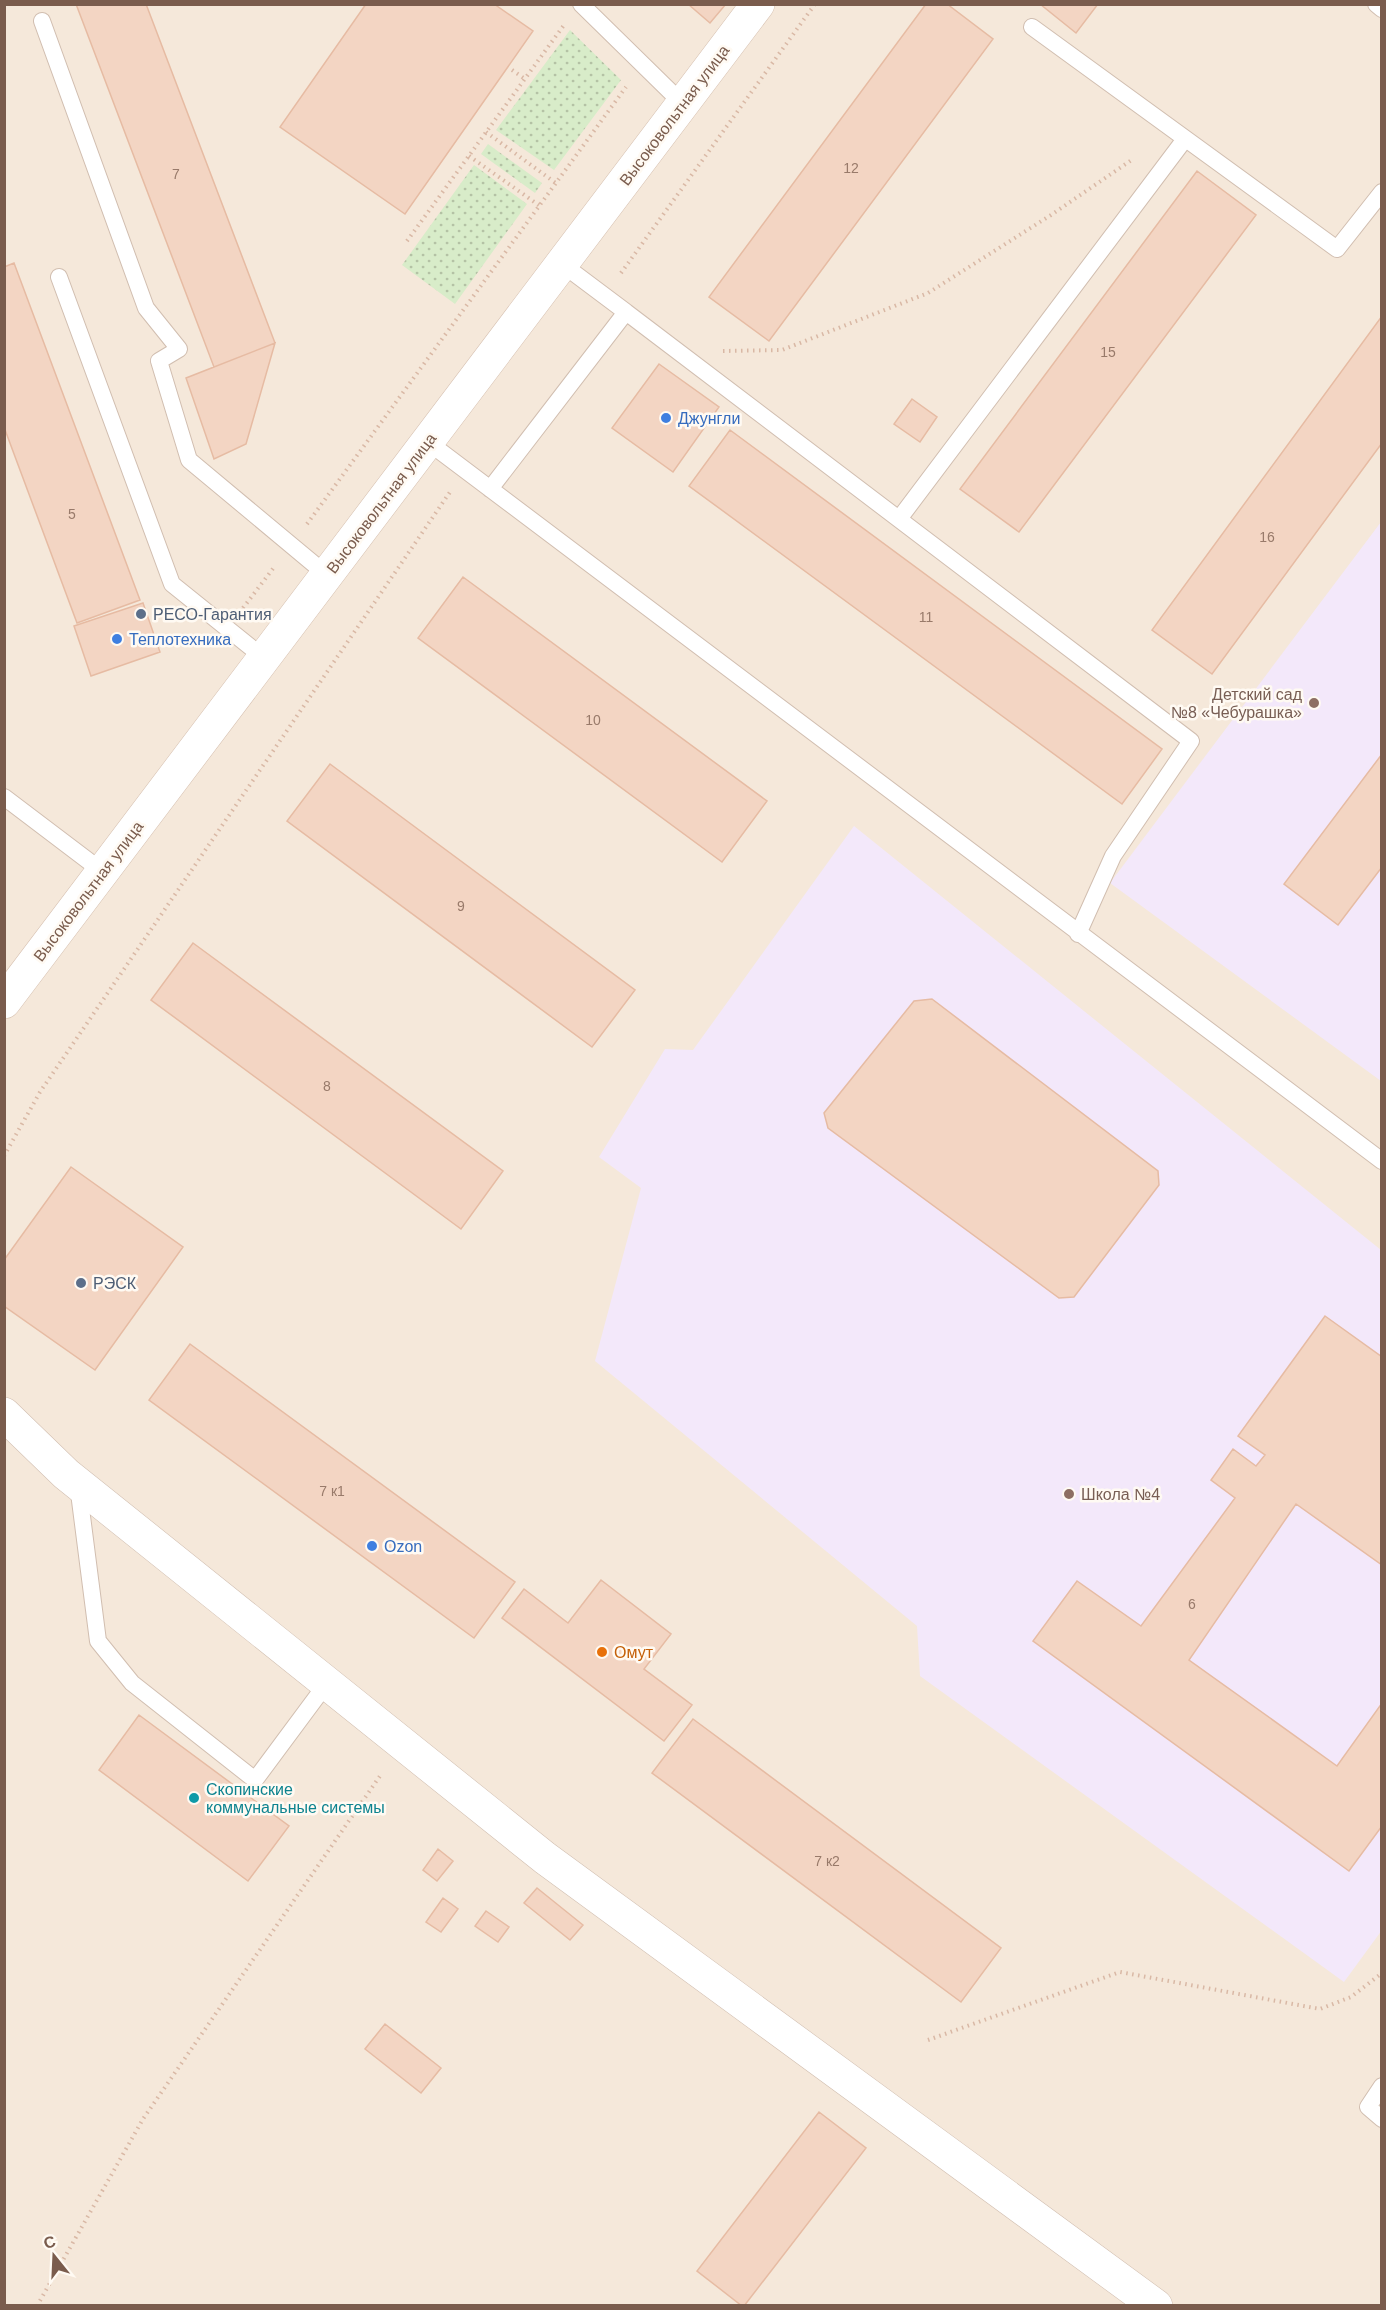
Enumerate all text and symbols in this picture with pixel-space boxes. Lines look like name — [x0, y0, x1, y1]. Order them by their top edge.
street label: Высоковольтная улица — [616, 42, 733, 189]
house number: 12 — [843, 160, 859, 176]
house number: 7 — [172, 166, 180, 182]
house number: 15 — [1100, 344, 1116, 360]
place label: Джунгли — [678, 410, 740, 427]
marker: Джунгли — [659, 411, 673, 425]
street label: Высоковольтная улица — [323, 430, 440, 577]
house number: 5 — [68, 506, 76, 522]
house number: 16 — [1259, 529, 1275, 545]
place label: РЕСО-Гарантия — [153, 606, 272, 623]
marker: РЕСО-Гарантия — [134, 607, 148, 621]
house number: 11 — [919, 609, 933, 625]
place label: Теплотехника — [129, 631, 231, 648]
marker: Теплотехника — [110, 632, 124, 646]
place label: Детский сад №8 «Чебурашка» — [1171, 686, 1303, 721]
marker: Детский сад №8 «Чебурашка» — [1307, 696, 1321, 710]
house number: 10 — [585, 712, 601, 728]
street label: Высоковольтная улица — [30, 818, 147, 965]
house number: 9 — [457, 898, 465, 914]
house number: 8 — [323, 1078, 331, 1094]
place label: РЭСК — [93, 1275, 137, 1292]
marker: РЭСК — [74, 1276, 88, 1290]
house number: 7 к1 — [319, 1483, 345, 1499]
place label: Школа №4 — [1081, 1486, 1160, 1503]
marker: Школа №4 — [1062, 1487, 1076, 1501]
place label: Ozon — [384, 1538, 422, 1555]
marker: Ozon — [365, 1539, 379, 1553]
house number: 6 — [1188, 1596, 1196, 1612]
place label: Омут — [614, 1644, 654, 1661]
marker: Омут — [595, 1645, 609, 1659]
place label: Скопинские коммунальные системы — [206, 1781, 385, 1816]
marker: Скопинские коммунальные системы — [187, 1791, 201, 1805]
house number: 7 к2 — [814, 1853, 840, 1869]
north arrow — [24, 2226, 84, 2286]
text: С — [41, 2232, 58, 2252]

